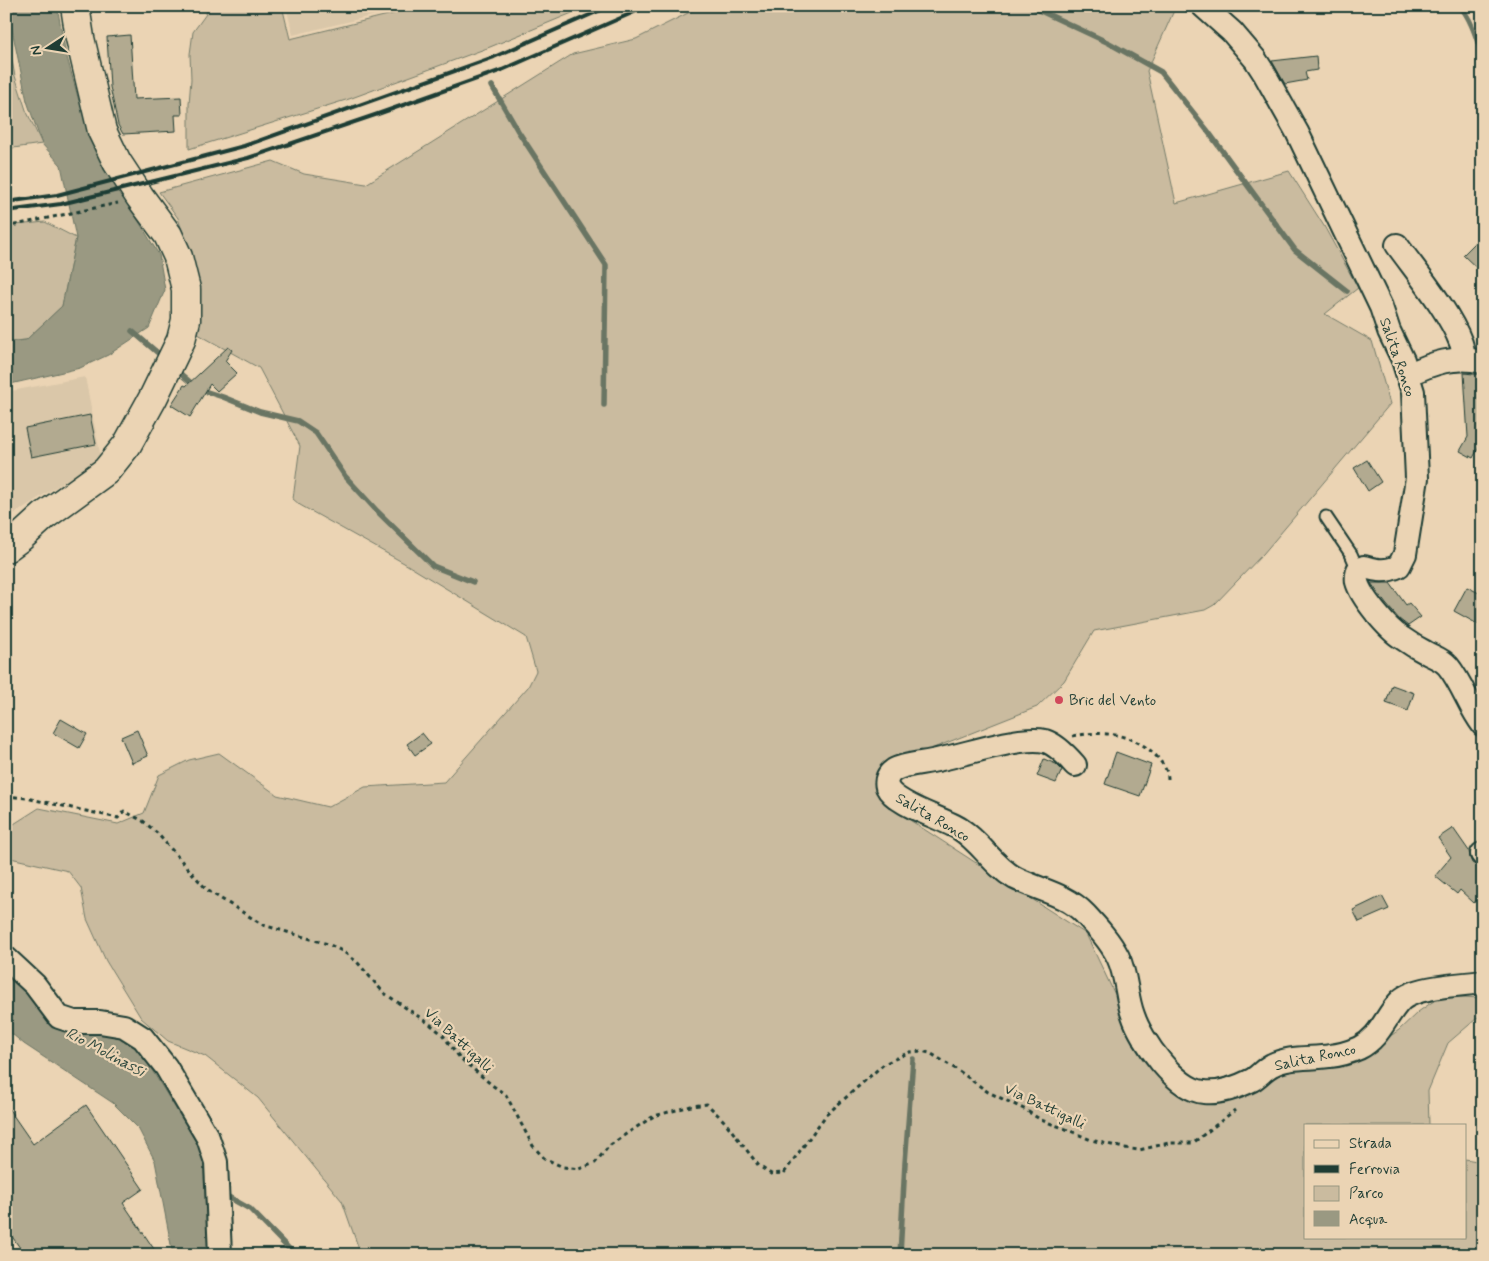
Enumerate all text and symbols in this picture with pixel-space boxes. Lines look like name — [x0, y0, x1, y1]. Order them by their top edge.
north arrow — [22, 22, 72, 72]
text: N — [26, 44, 46, 57]
street label: Salita Ronco — [1374, 315, 1420, 400]
place label: Bric del Vento — [1069, 691, 1156, 711]
marker: Bric del Vento — [1053, 694, 1065, 706]
street label: Salita Ronco — [892, 789, 973, 847]
street label: Via Battigalli — [420, 1004, 497, 1078]
water label: Rio Molinassi — [62, 1023, 150, 1083]
street label: Salita Ronco — [1273, 1040, 1358, 1076]
street label: Via Battigalli — [1001, 1079, 1089, 1135]
legend — [1304, 1124, 1466, 1238]
text: Strada — [1349, 1134, 1392, 1154]
text: Ferrovia — [1349, 1160, 1400, 1180]
text: Parco — [1349, 1184, 1383, 1204]
text: Acqua — [1349, 1210, 1388, 1230]

